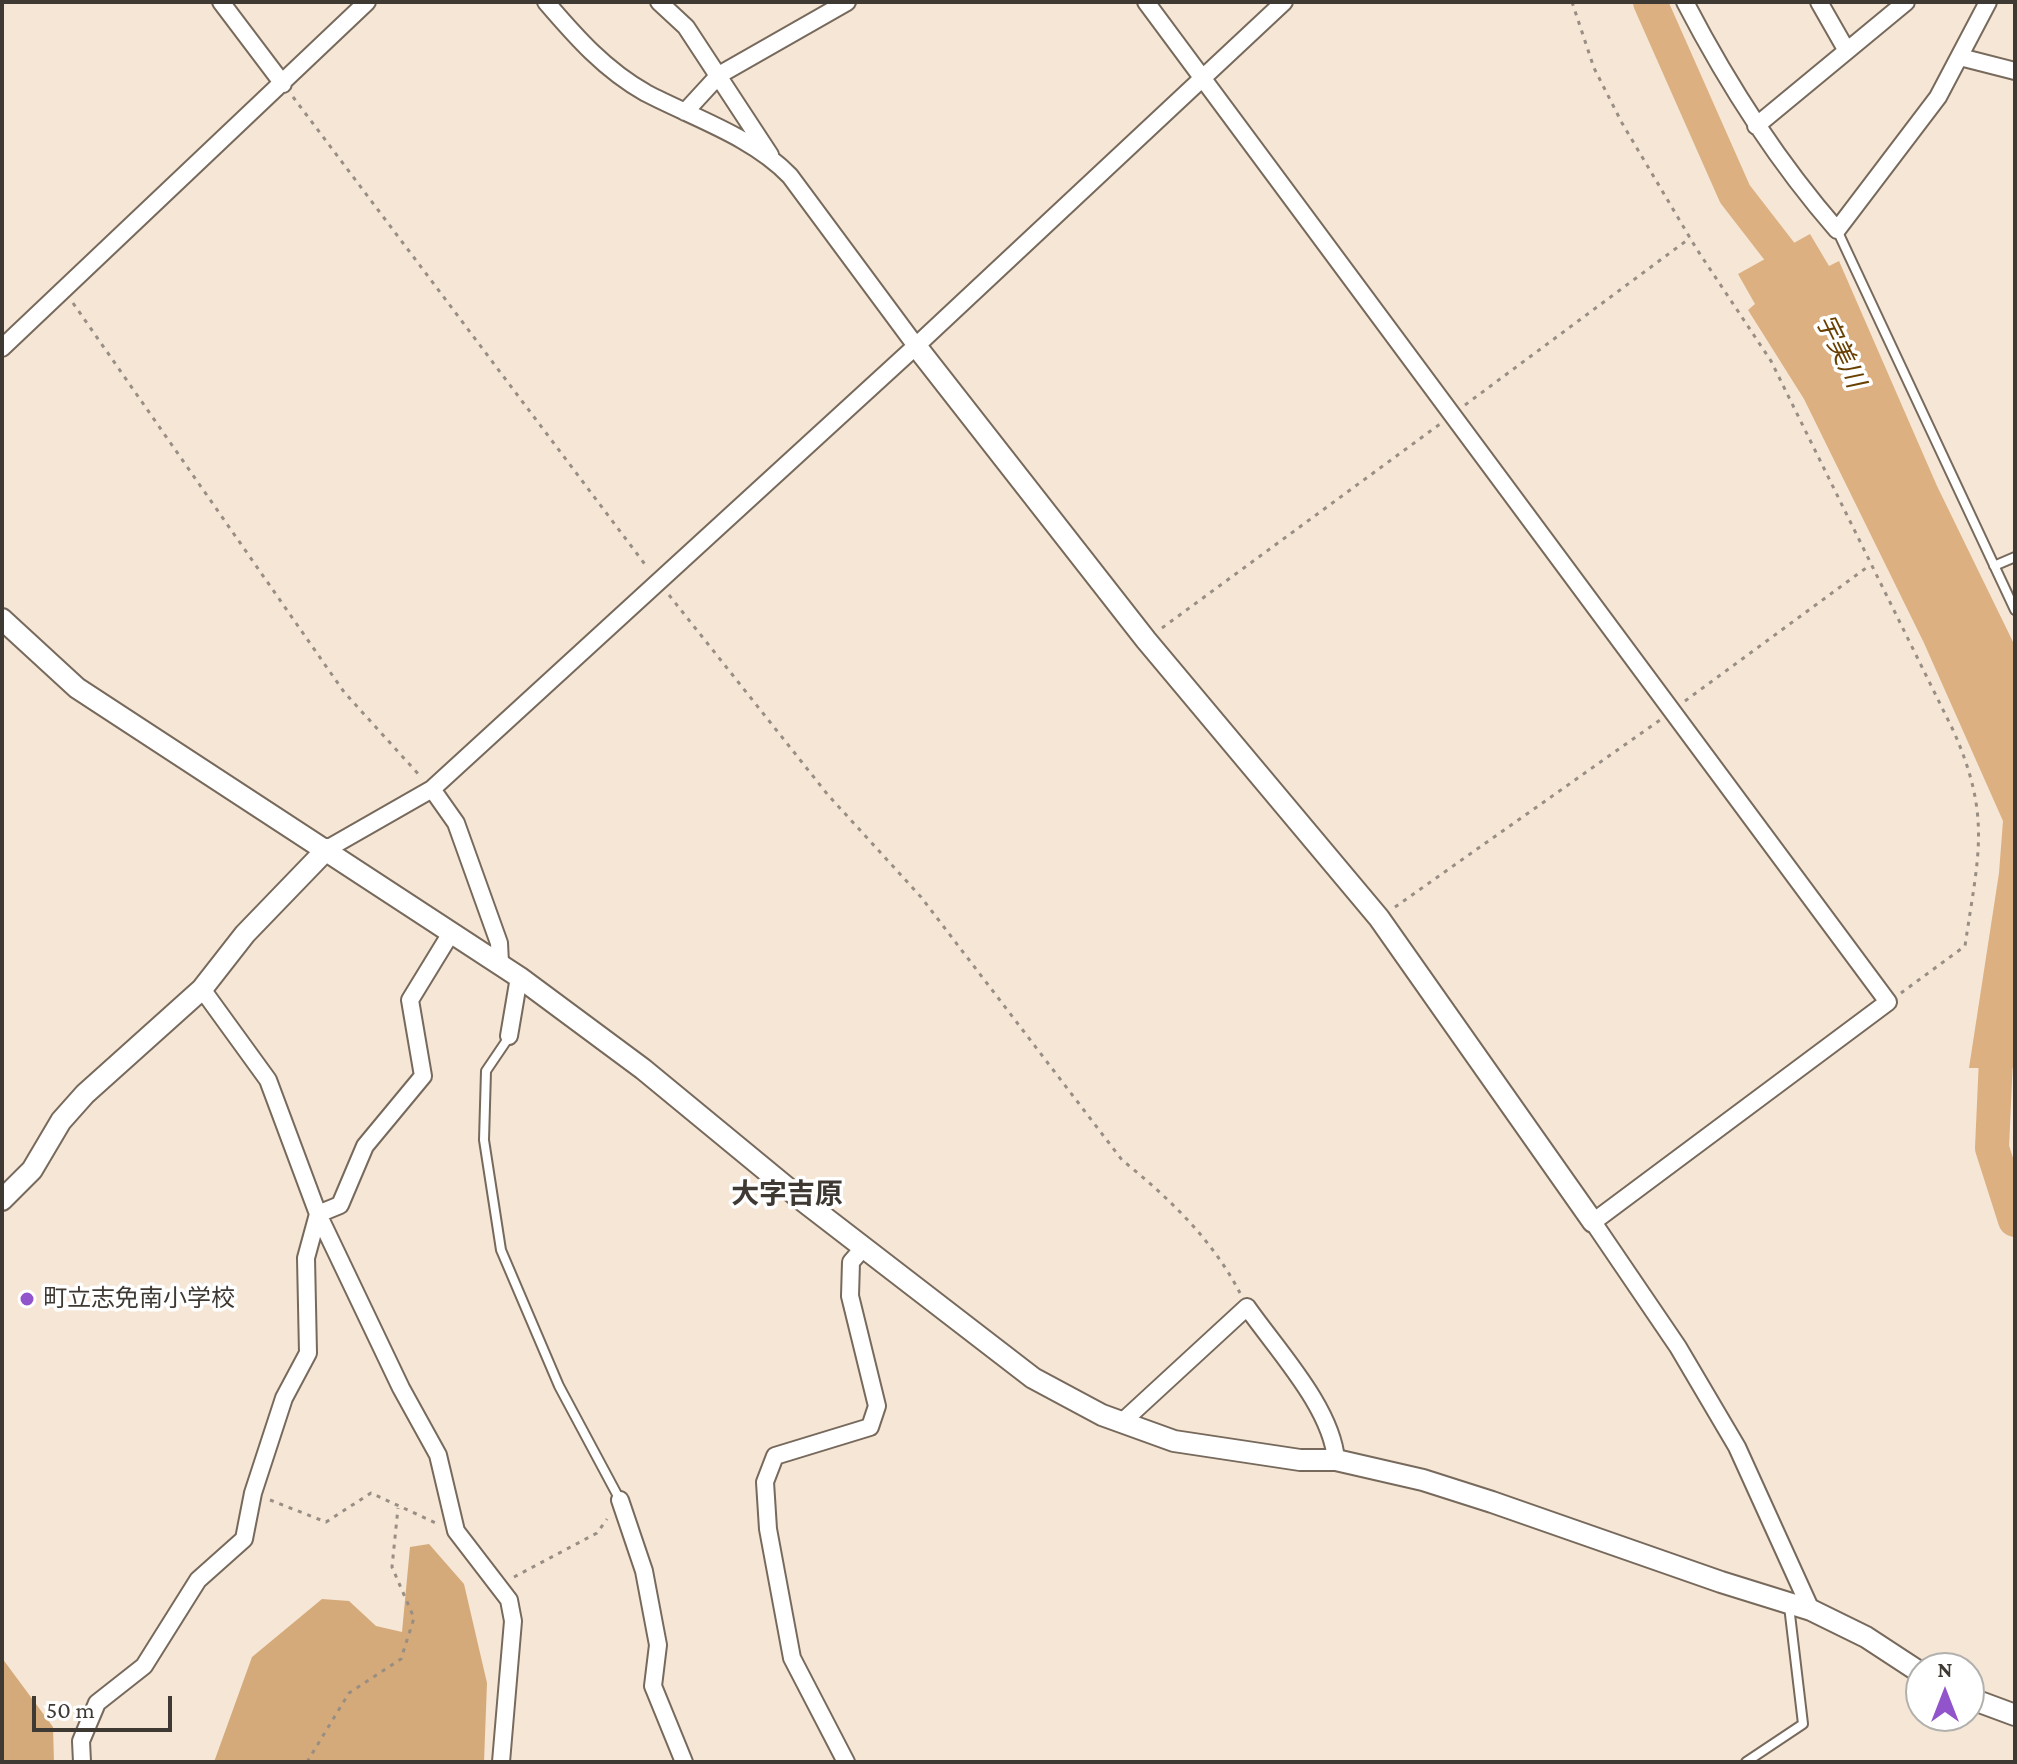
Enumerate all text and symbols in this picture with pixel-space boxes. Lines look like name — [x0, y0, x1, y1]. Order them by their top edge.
water label: 宇美川 — [1809, 309, 1871, 393]
district label: 大字吉原 — [731, 1177, 843, 1211]
place label: 町立志免南小学校 — [43, 1285, 235, 1313]
marker: 町立志免南小学校 — [18, 1290, 36, 1308]
north arrow — [1905, 1652, 1985, 1732]
text: N — [1938, 1657, 1953, 1682]
scale bar — [36, 1680, 176, 1730]
text: 50 m — [46, 1696, 95, 1723]

